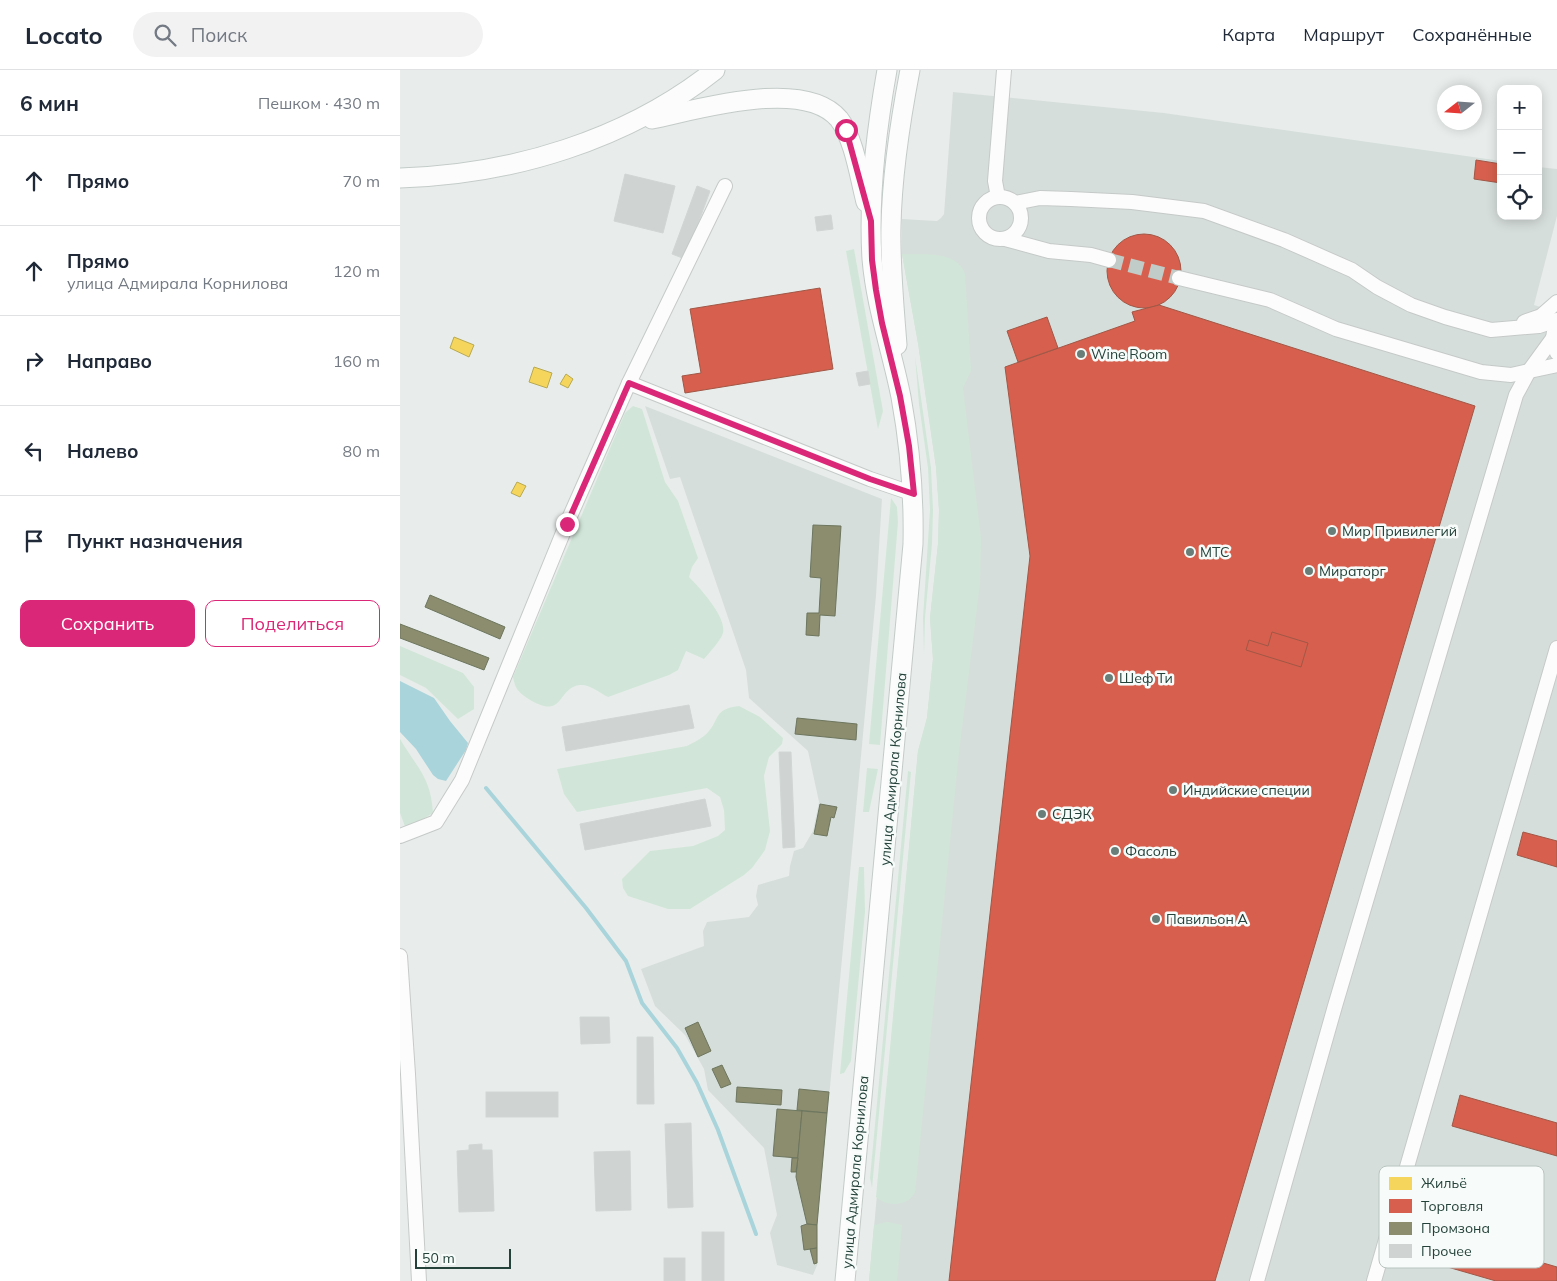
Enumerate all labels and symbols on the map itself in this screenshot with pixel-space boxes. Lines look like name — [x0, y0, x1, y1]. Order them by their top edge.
north arrow — [1437, 85, 1482, 130]
route start — [835, 119, 858, 142]
place label: Wine Room — [1091, 345, 1167, 363]
marker: Wine Room — [1075, 348, 1087, 360]
route end — [556, 513, 579, 536]
place label: Мир Привилегий — [1342, 522, 1457, 540]
marker: Мир Привилегий — [1326, 525, 1338, 537]
place label: МТС — [1200, 543, 1229, 561]
marker: МТС — [1184, 546, 1196, 558]
place label: Мираторг — [1319, 562, 1386, 580]
marker: Мираторг — [1303, 565, 1315, 577]
place label: Шеф Ти — [1119, 669, 1173, 687]
street label: улица Адмирала Корнилова — [876, 672, 910, 866]
marker: Шеф Ти — [1103, 672, 1115, 684]
place label: Индийские специи — [1183, 781, 1310, 799]
marker: Индийские специи — [1167, 784, 1179, 796]
place label: СДЭК — [1052, 805, 1092, 823]
marker: СДЭК — [1036, 808, 1048, 820]
place label: Фасоль — [1125, 842, 1177, 860]
marker: Фасоль — [1109, 845, 1121, 857]
place label: Павильон А — [1166, 910, 1248, 928]
marker: Павильон А — [1150, 913, 1162, 925]
street label: улица Адмирала Корнилова — [838, 1075, 872, 1269]
legend — [1379, 1166, 1544, 1268]
text: Жильё — [1421, 1174, 1467, 1192]
text: Торговля — [1421, 1197, 1483, 1215]
text: Промзона — [1421, 1219, 1490, 1237]
text: Прочее — [1421, 1242, 1472, 1260]
scale bar — [415, 1246, 511, 1269]

